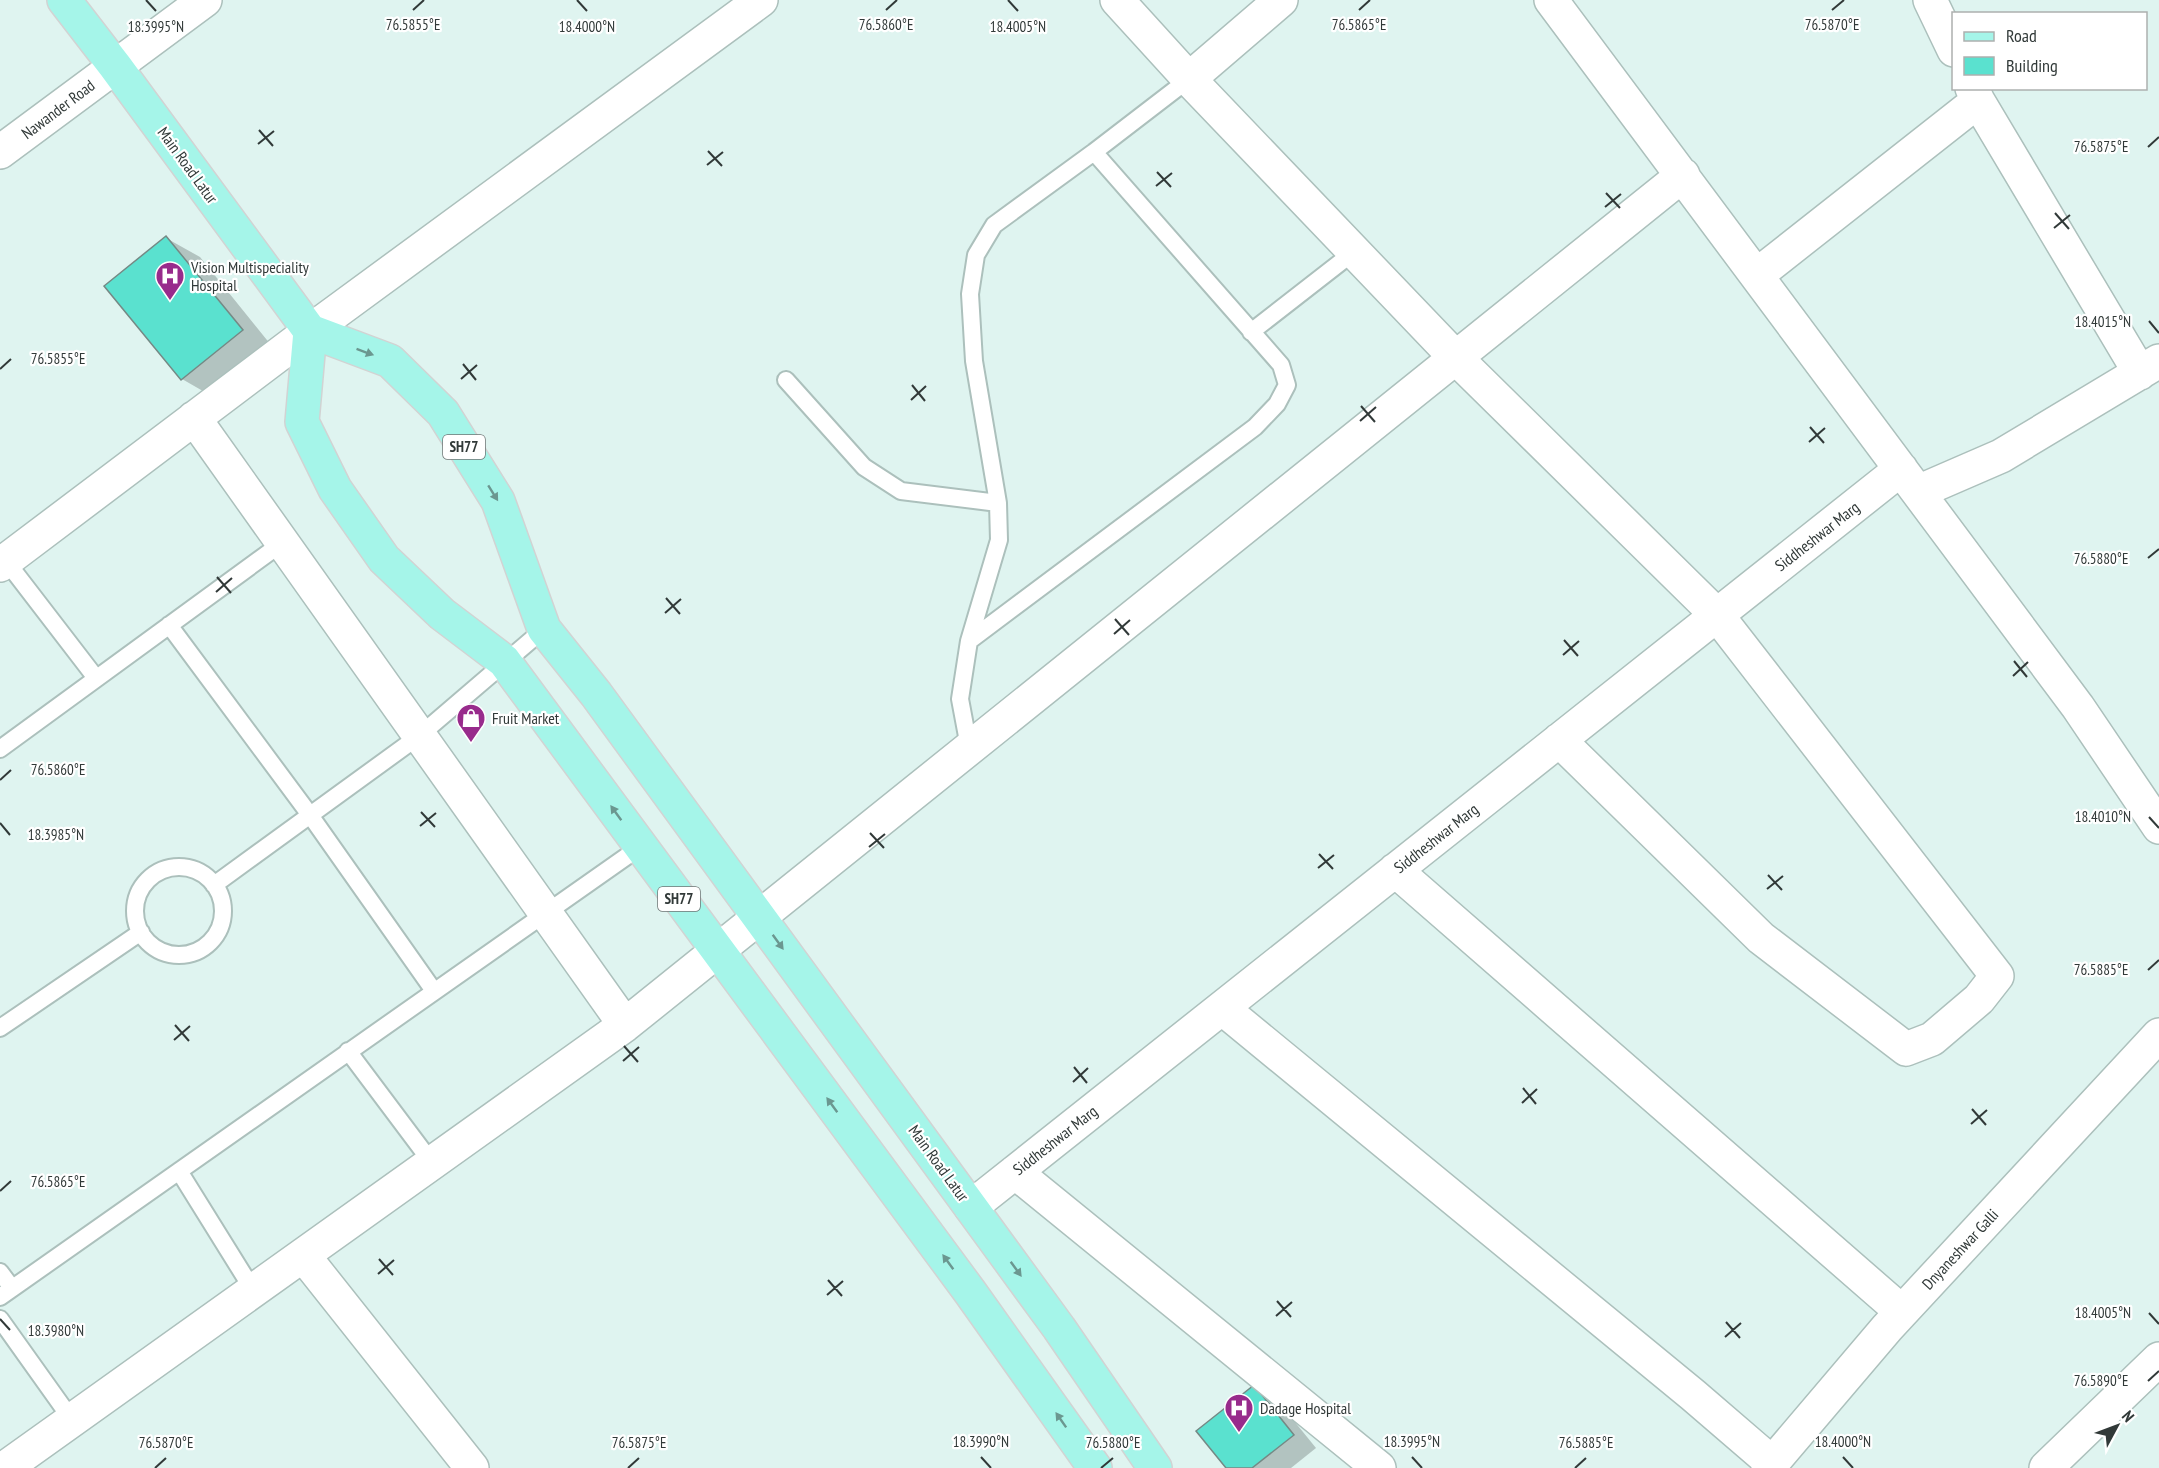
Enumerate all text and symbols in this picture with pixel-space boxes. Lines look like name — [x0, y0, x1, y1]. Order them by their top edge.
legend — [1952, 12, 2147, 90]
text: 76.5855°E — [386, 15, 440, 34]
text: 76.5860°E — [859, 15, 913, 34]
text: 76.5865°E — [1332, 15, 1386, 34]
text: 76.5870°E — [1805, 15, 1859, 34]
text: 18.3995°N — [128, 17, 184, 36]
text: 18.4000°N — [559, 17, 615, 36]
text: 18.4005°N — [990, 17, 1046, 36]
text: Road — [2006, 24, 2037, 47]
text: Building — [2006, 54, 2058, 77]
street label: Nawander Road — [17, 75, 99, 143]
street label: Main Road Latur — [154, 123, 223, 208]
text: 76.5875°E — [2074, 137, 2128, 156]
place label: Vision Multispeciality Hospital — [190, 257, 309, 295]
hospital icon: Vision Multispeciality Hospital — [154, 260, 186, 302]
text: 18.4015°N — [2075, 312, 2131, 331]
one-way arrow — [356, 347, 374, 357]
text: 76.5855°E — [31, 349, 85, 368]
road number: SH77 — [443, 435, 485, 459]
one-way arrow — [487, 485, 498, 501]
street label: Siddheshwar Marg — [1771, 497, 1863, 575]
text: 76.5880°E — [2074, 549, 2128, 568]
shop icon: Fruit Market — [455, 702, 487, 744]
place label: Fruit Market — [492, 708, 560, 728]
text: 76.5860°E — [31, 760, 85, 779]
street label: Siddheshwar Marg — [1390, 799, 1482, 877]
one-way arrow — [610, 806, 622, 822]
text: 18.4010°N — [2075, 807, 2131, 826]
text: 18.3985°N — [28, 825, 84, 844]
road number: SH77 — [658, 887, 700, 911]
one-way arrow — [771, 934, 783, 949]
text: 76.5885°E — [2074, 960, 2128, 979]
one-way arrow — [826, 1097, 838, 1113]
street label: Siddheshwar Marg — [1009, 1101, 1101, 1179]
street label: Main Road Latur — [905, 1121, 974, 1206]
text: 76.5865°E — [31, 1172, 85, 1191]
street label: Dnyaneshwar Galli — [1918, 1205, 2002, 1293]
one-way arrow — [942, 1254, 954, 1270]
one-way arrow — [1010, 1260, 1022, 1276]
text: 18.4005°N — [2075, 1303, 2131, 1322]
text: 18.3980°N — [28, 1321, 84, 1340]
text: 76.5890°E — [2074, 1371, 2128, 1390]
hospital icon: Dadage Hospital — [1223, 1392, 1255, 1434]
north arrow — [2087, 1396, 2147, 1456]
place label: Dadage Hospital — [1260, 1398, 1351, 1418]
text: N — [2118, 1406, 2139, 1426]
one-way arrow — [1056, 1413, 1068, 1428]
text: 18.3990°N — [953, 1432, 1009, 1451]
text: 18.3995°N — [1384, 1432, 1440, 1451]
text: 18.4000°N — [1815, 1432, 1871, 1451]
text: 76.5870°E — [139, 1433, 193, 1452]
text: 76.5875°E — [612, 1433, 666, 1452]
text: 76.5880°E — [1086, 1433, 1140, 1452]
text: 76.5885°E — [1559, 1433, 1613, 1452]

